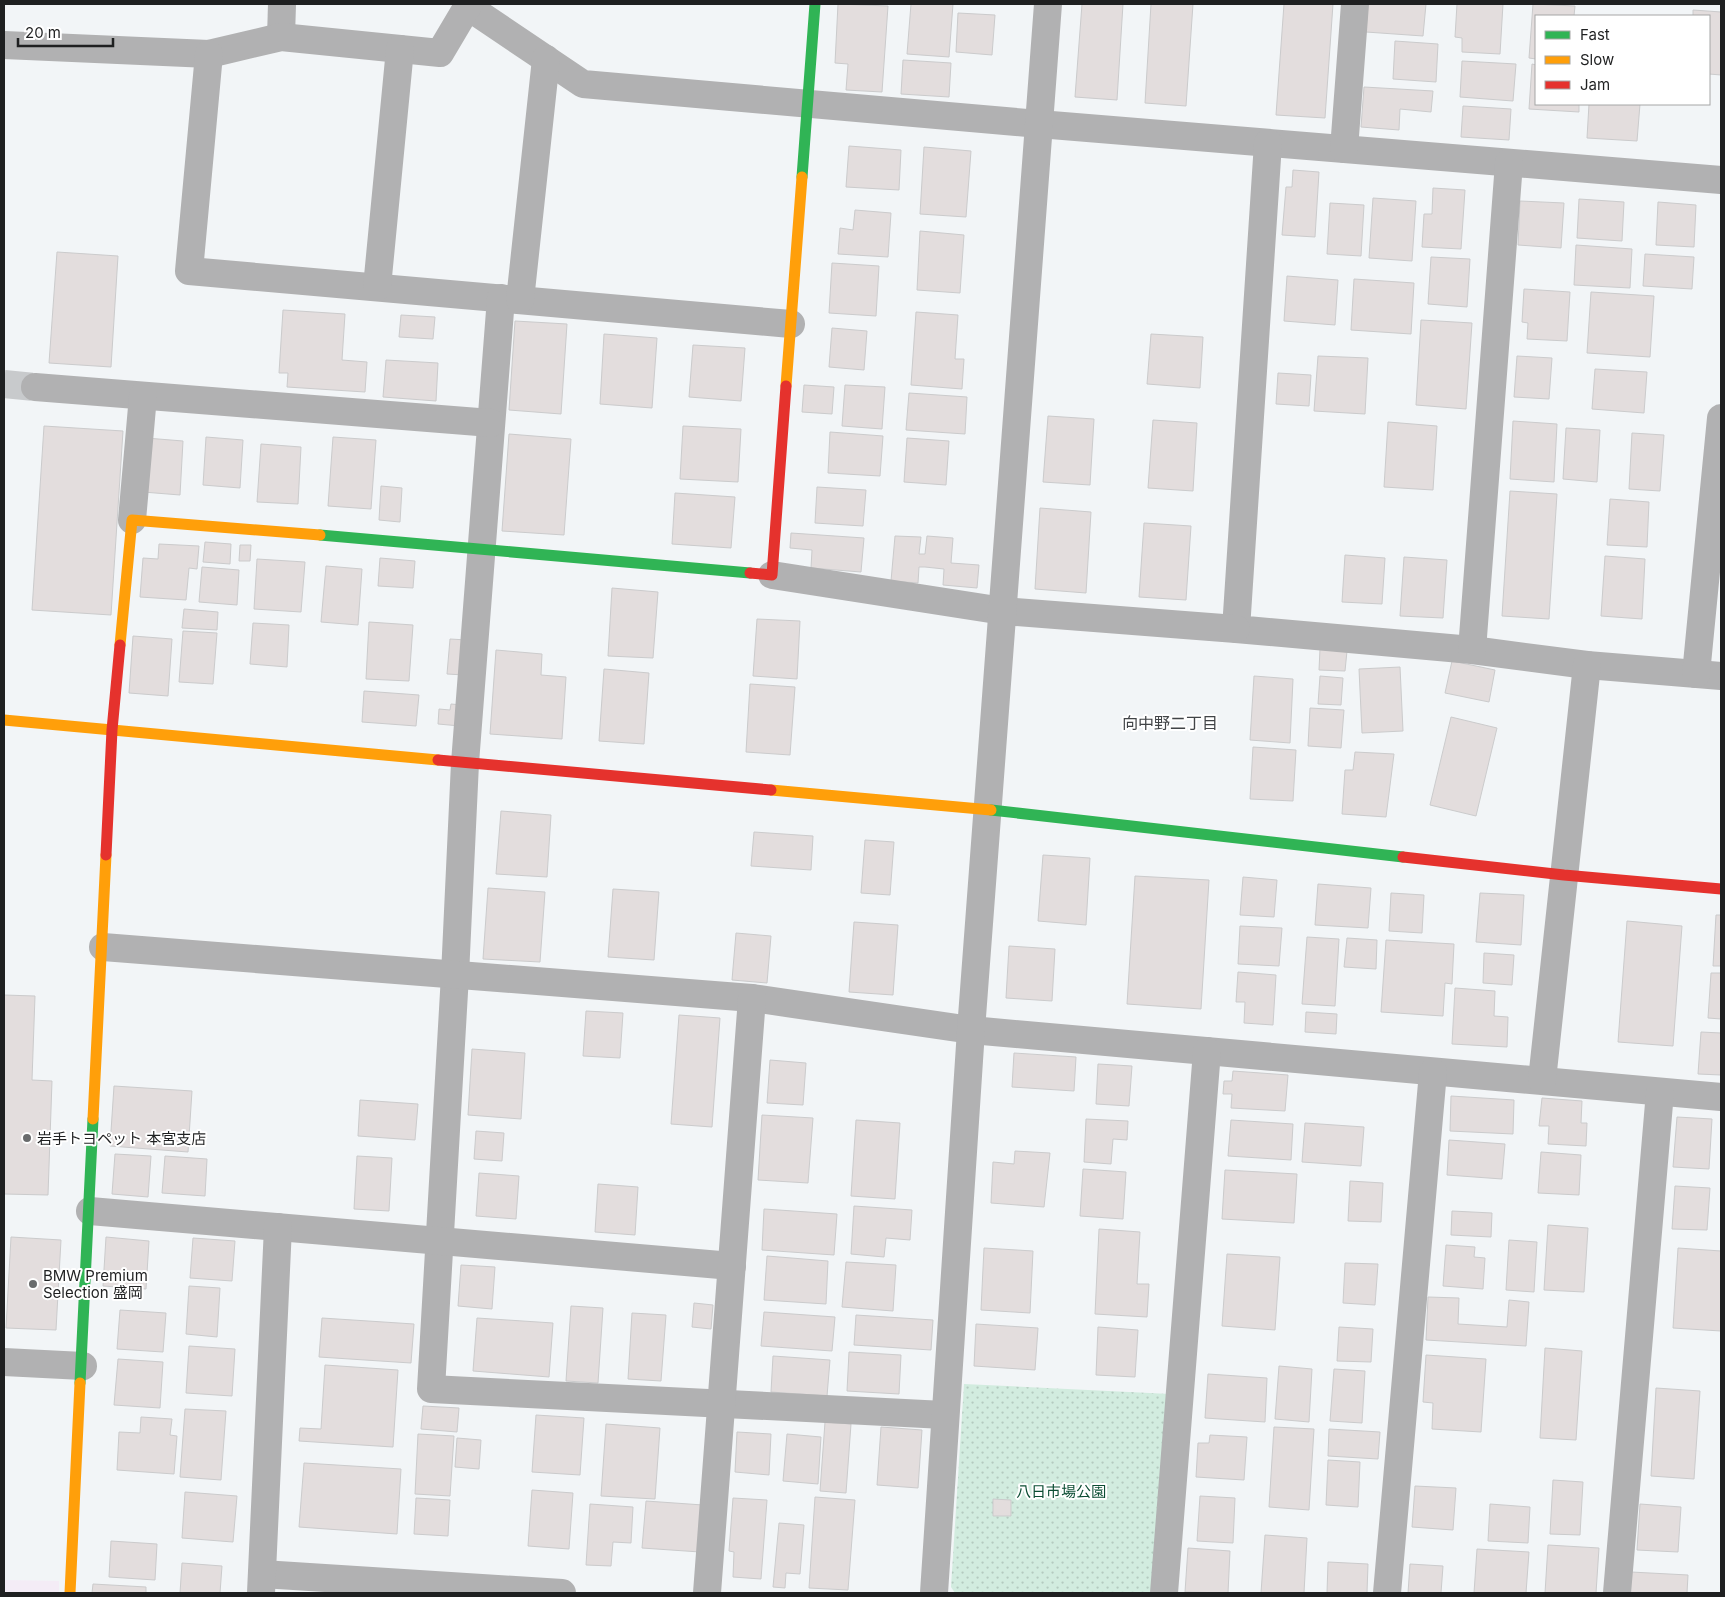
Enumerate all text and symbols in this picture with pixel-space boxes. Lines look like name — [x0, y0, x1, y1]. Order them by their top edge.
scale bar — [18, 15, 112, 47]
legend — [1535, 15, 1710, 105]
text: 20 m — [25, 23, 61, 42]
text: Fast — [1580, 25, 1610, 44]
text: Slow — [1580, 50, 1614, 69]
text: Jam — [1580, 75, 1610, 94]
district label: 向中野二丁目 — [1122, 713, 1218, 733]
place label: 岩手トヨペット 本宮支店 — [37, 1129, 206, 1148]
marker: 岩手トヨペット 本宮支店 — [21, 1132, 33, 1144]
place label: BMW Premium Selection 盛岡 — [43, 1266, 148, 1302]
marker: BMW Premium Selection 盛岡 — [27, 1278, 39, 1290]
park label: 八日市場公園 — [1016, 1482, 1106, 1501]

